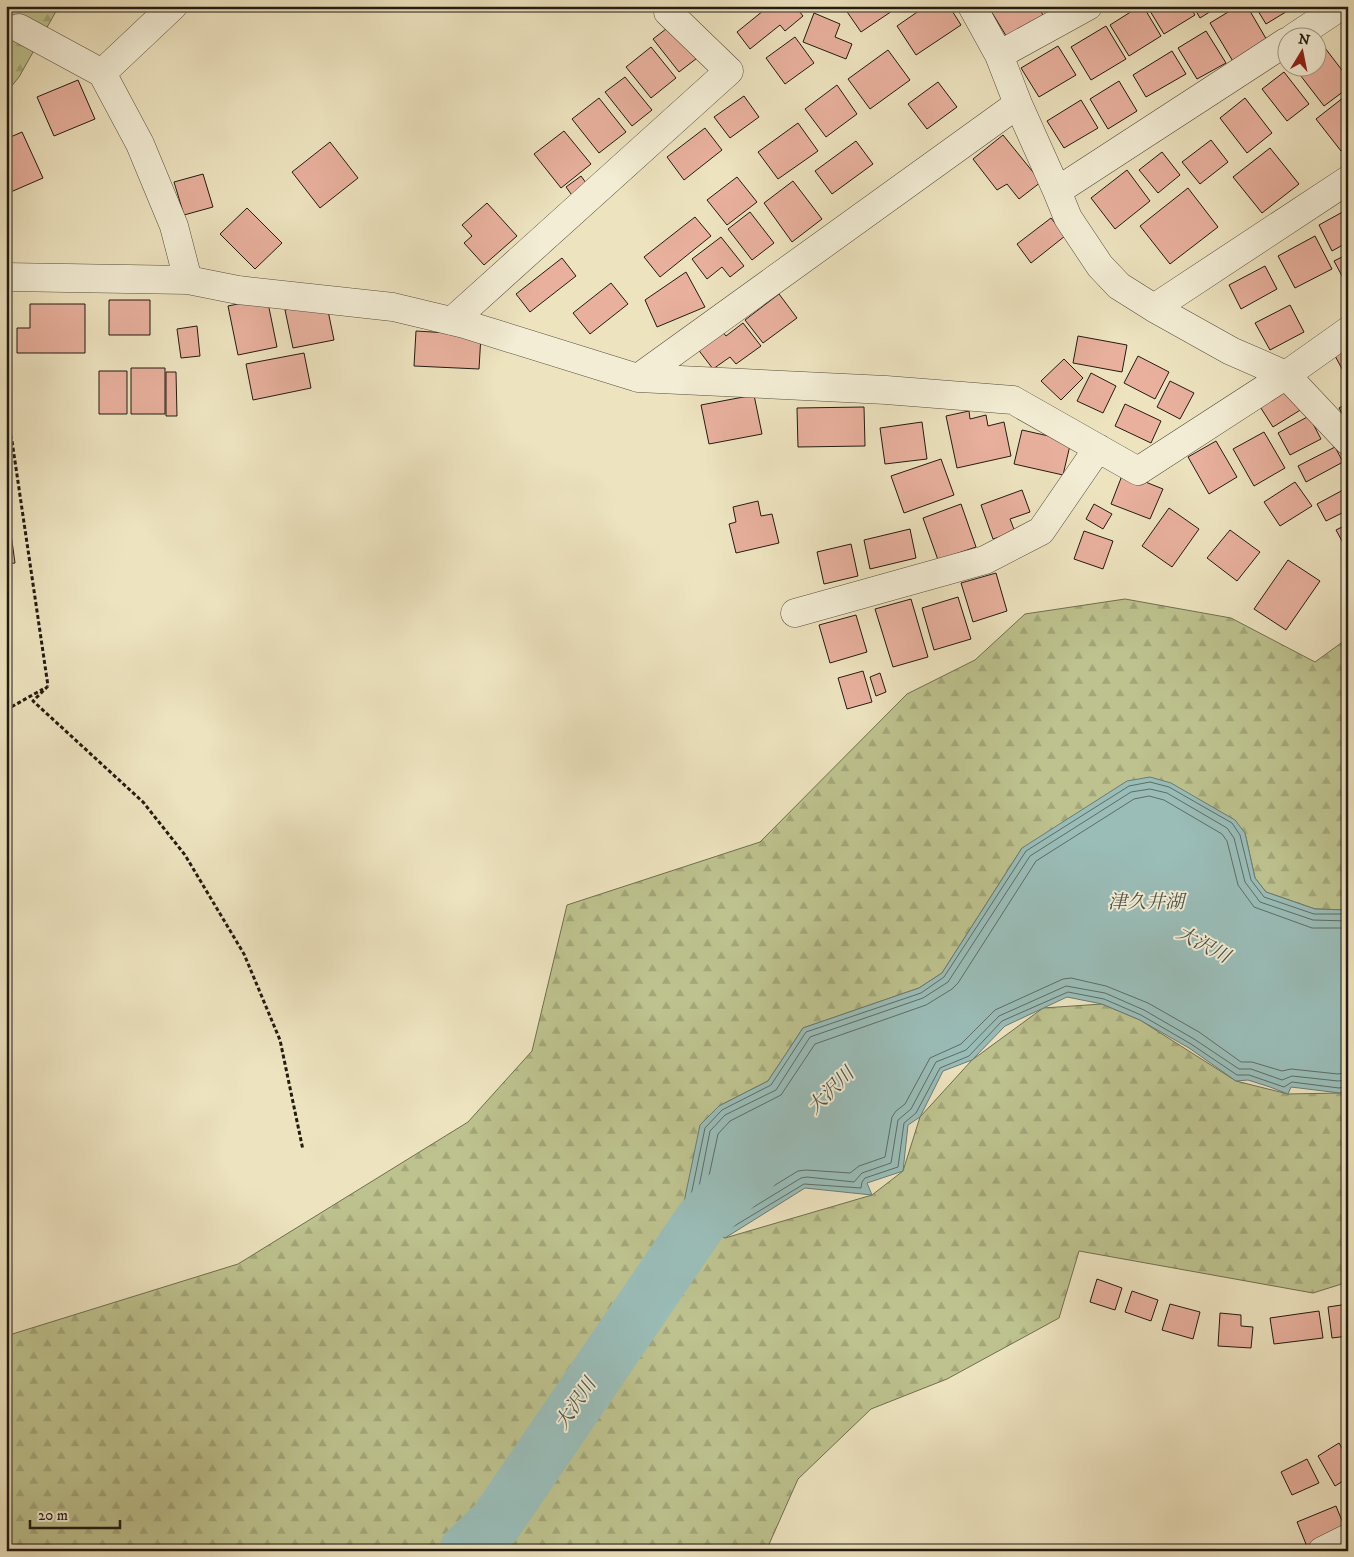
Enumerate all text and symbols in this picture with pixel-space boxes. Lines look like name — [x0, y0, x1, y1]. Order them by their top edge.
north arrow — [1276, 28, 1326, 78]
text: N — [1297, 30, 1312, 50]
water label: 津久井湖 — [1108, 891, 1187, 914]
water label: 大沢川 — [1172, 921, 1235, 969]
water label: 大沢川 — [803, 1061, 861, 1119]
water label: 大沢川 — [551, 1372, 603, 1434]
scale bar — [30, 1497, 120, 1529]
text: 20 m — [38, 1506, 68, 1525]

